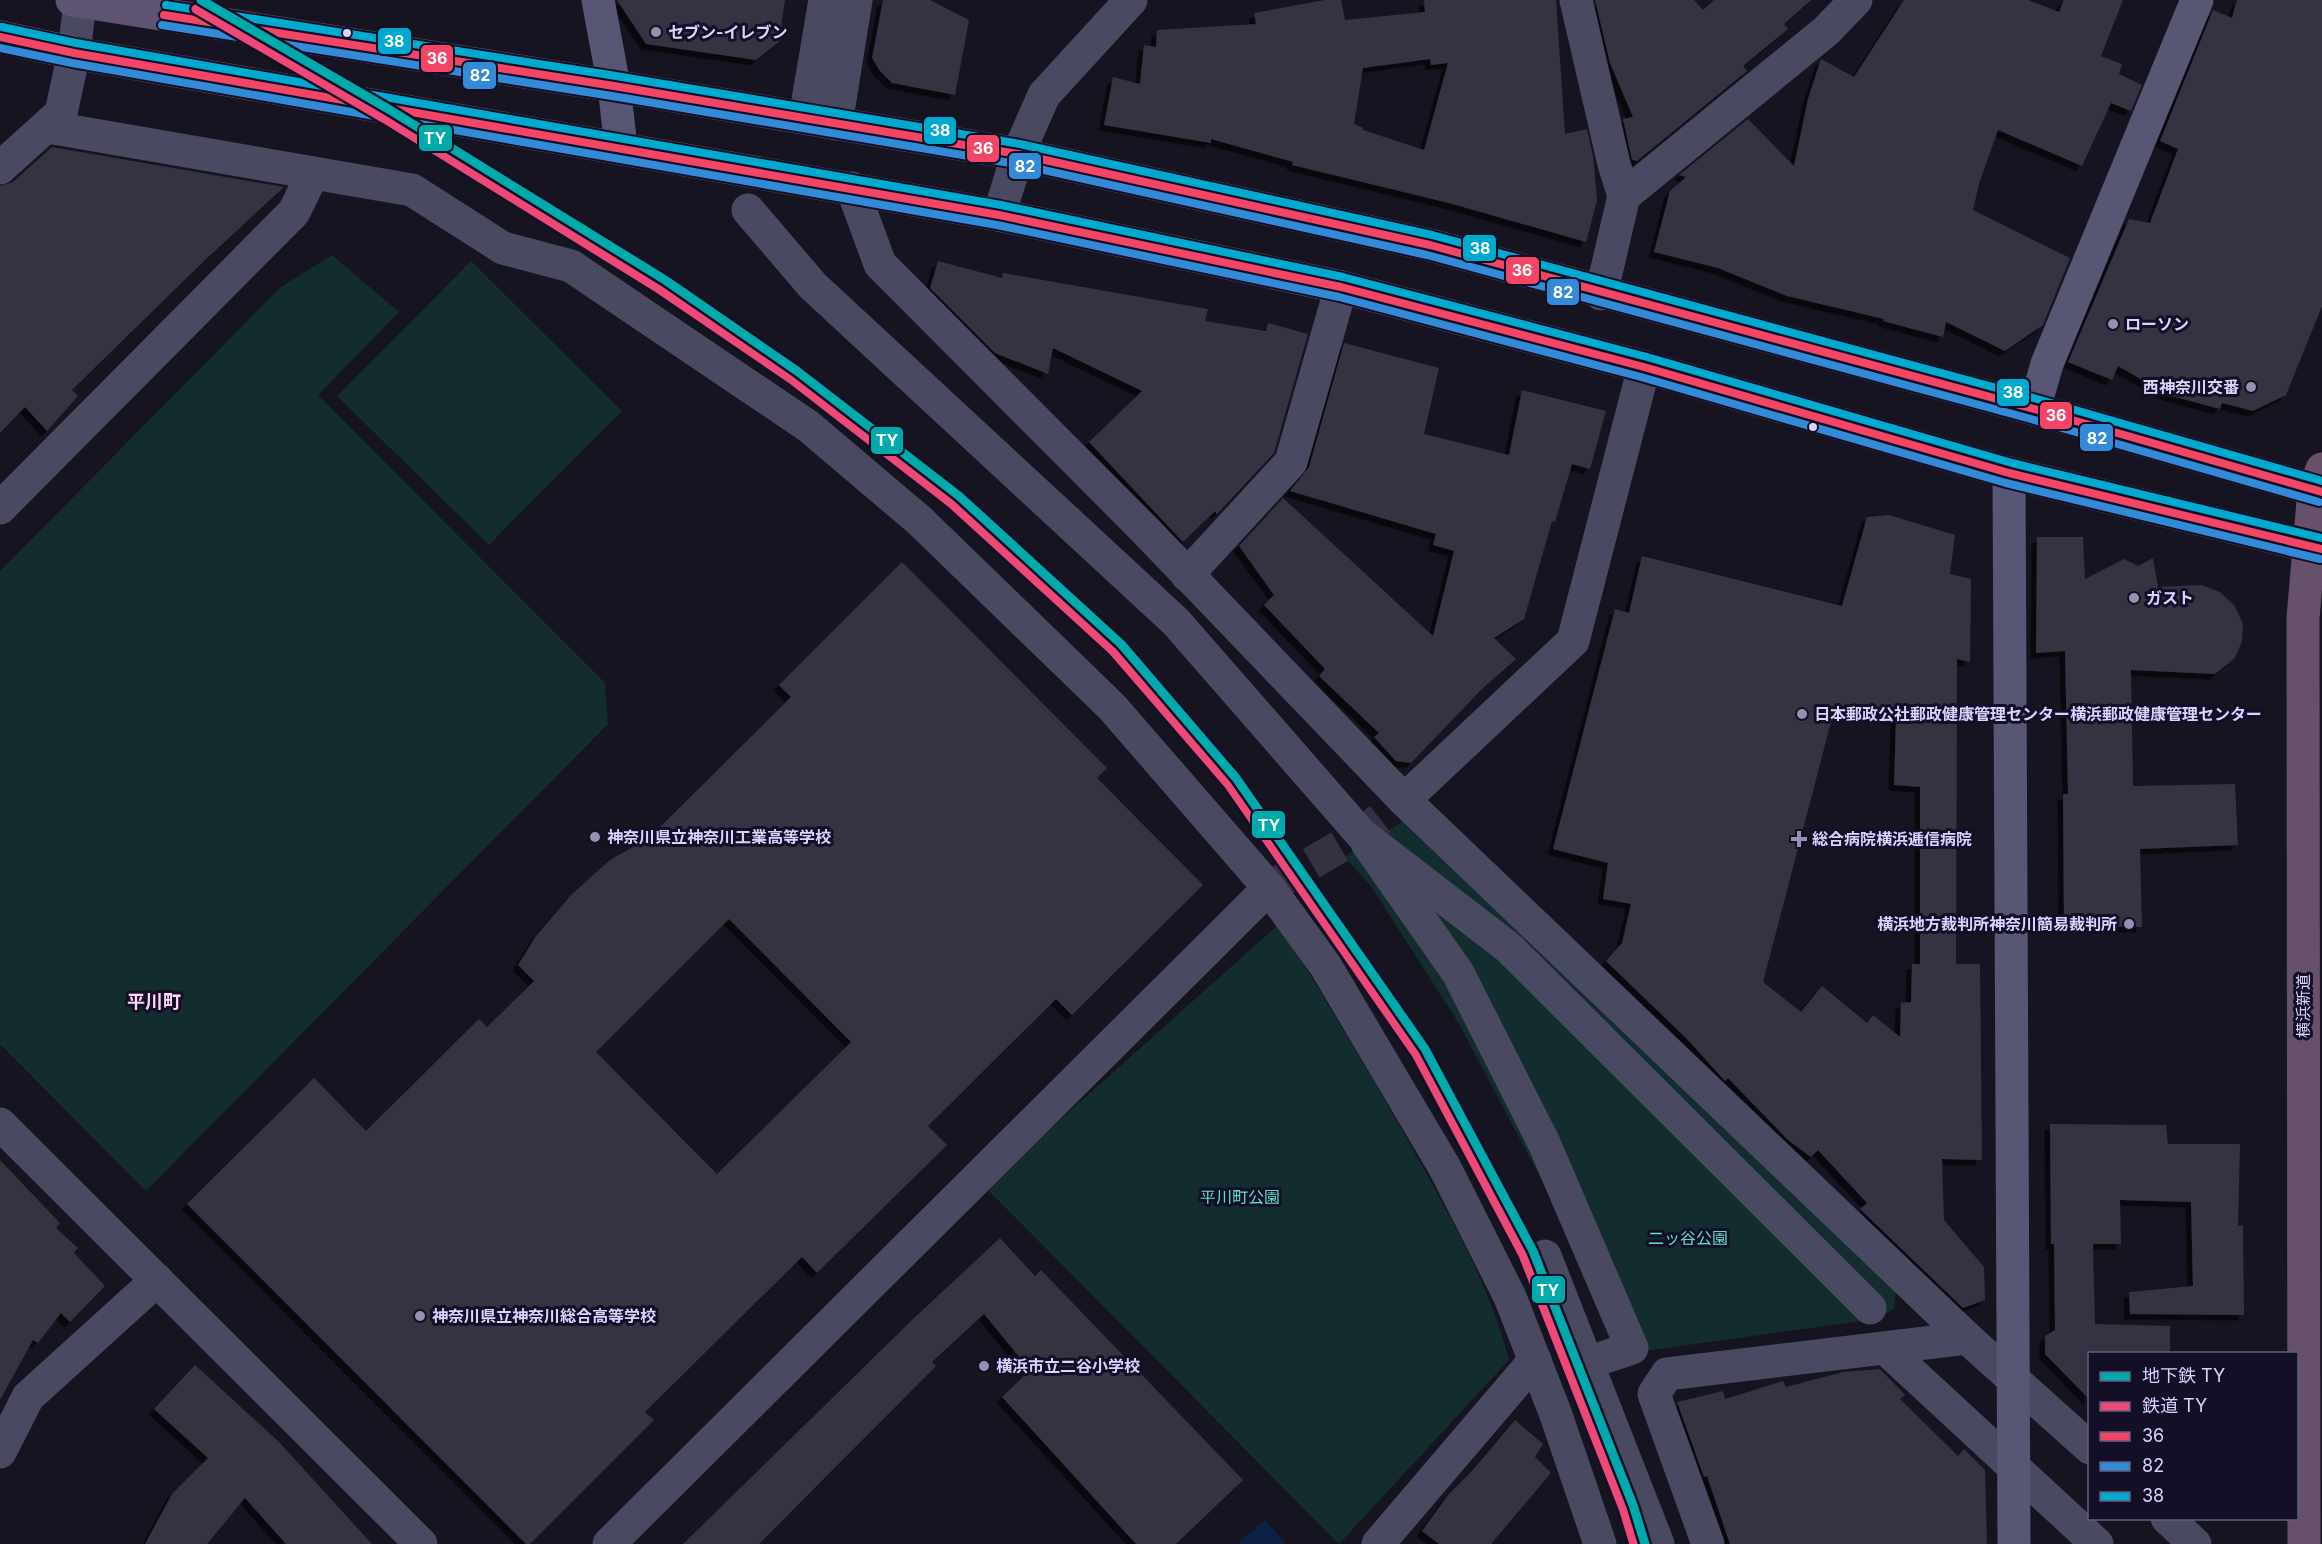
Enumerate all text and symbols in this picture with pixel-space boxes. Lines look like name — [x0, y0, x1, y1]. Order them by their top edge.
place label: セブン-イレブン — [668, 22, 788, 42]
marker: セブン-イレブン — [649, 25, 663, 39]
unlabelled marker — [341, 27, 353, 39]
line badge: 38 — [377, 27, 412, 55]
text: 38 — [384, 31, 404, 51]
line badge: 36 — [420, 44, 454, 73]
text: 36 — [427, 48, 447, 68]
line badge: 82 — [462, 61, 497, 90]
text: 82 — [470, 65, 490, 85]
line badge: 38 — [923, 116, 957, 145]
text: 38 — [930, 120, 950, 140]
line badge: TY — [418, 124, 453, 152]
text: TY — [424, 128, 447, 148]
line badge: 36 — [966, 134, 1000, 163]
text: 36 — [973, 138, 993, 158]
line badge: 82 — [1008, 152, 1042, 180]
text: 82 — [1015, 156, 1035, 176]
line badge: 38 — [1462, 234, 1497, 262]
text: 38 — [1470, 238, 1490, 258]
line badge: 36 — [1505, 256, 1540, 285]
text: 36 — [1512, 260, 1532, 280]
line badge: 82 — [1546, 278, 1580, 306]
text: 82 — [1553, 282, 1573, 302]
place label: ローソン — [2125, 314, 2189, 334]
marker: ローソン — [2106, 317, 2120, 331]
place label: 西神奈川交番 — [2143, 377, 2239, 397]
line badge: 38 — [1996, 378, 2030, 407]
marker: 西神奈川交番 — [2244, 380, 2258, 394]
text: 38 — [2003, 382, 2023, 402]
line badge: 36 — [2039, 401, 2073, 430]
text: 36 — [2046, 405, 2066, 425]
unlabelled marker — [1807, 421, 1819, 433]
line badge: 82 — [2079, 423, 2114, 452]
line badge: TY — [870, 426, 904, 455]
text: 82 — [2087, 428, 2107, 448]
text: TY — [876, 430, 899, 450]
place label: ガスト — [2146, 588, 2194, 608]
marker: ガスト — [2127, 591, 2141, 605]
place label: 日本郵政公社郵政健康管理センター横浜郵政健康管理センター — [1814, 704, 2262, 724]
marker: 日本郵政公社郵政健康管理センター横浜郵政健康管理センター — [1795, 707, 1809, 721]
line badge: TY — [1251, 810, 1286, 839]
text: TY — [1258, 815, 1281, 835]
place label: 神奈川県立神奈川工業高等学校 — [607, 827, 831, 847]
place label: 総合病院横浜逓信病院 — [1812, 829, 1972, 849]
marker: 神奈川県立神奈川工業高等学校 — [588, 830, 602, 844]
marker: 総合病院横浜逓信病院 — [1790, 830, 1808, 848]
place label: 横浜地方裁判所神奈川簡易裁判所 — [1877, 914, 2117, 934]
marker: 横浜地方裁判所神奈川簡易裁判所 — [2122, 917, 2136, 931]
street label: 横浜新道 — [2293, 974, 2313, 1038]
district label: 平川町 — [127, 991, 181, 1012]
park label: 平川町公園 — [1200, 1187, 1280, 1207]
park label: 二ッ谷公園 — [1648, 1228, 1728, 1248]
line badge: TY — [1531, 1275, 1566, 1304]
text: TY — [1537, 1280, 1560, 1300]
place label: 神奈川県立神奈川総合高等学校 — [432, 1306, 656, 1326]
marker: 神奈川県立神奈川総合高等学校 — [413, 1309, 427, 1323]
legend — [2088, 1352, 2298, 1520]
place label: 横浜市立二谷小学校 — [996, 1356, 1140, 1376]
marker: 横浜市立二谷小学校 — [977, 1359, 991, 1373]
text: 地下鉄 TY — [2142, 1365, 2225, 1386]
text: 鉄道 TY — [2142, 1395, 2207, 1416]
text: 36 — [2142, 1425, 2164, 1446]
text: 82 — [2142, 1455, 2164, 1476]
text: 38 — [2142, 1485, 2164, 1506]

